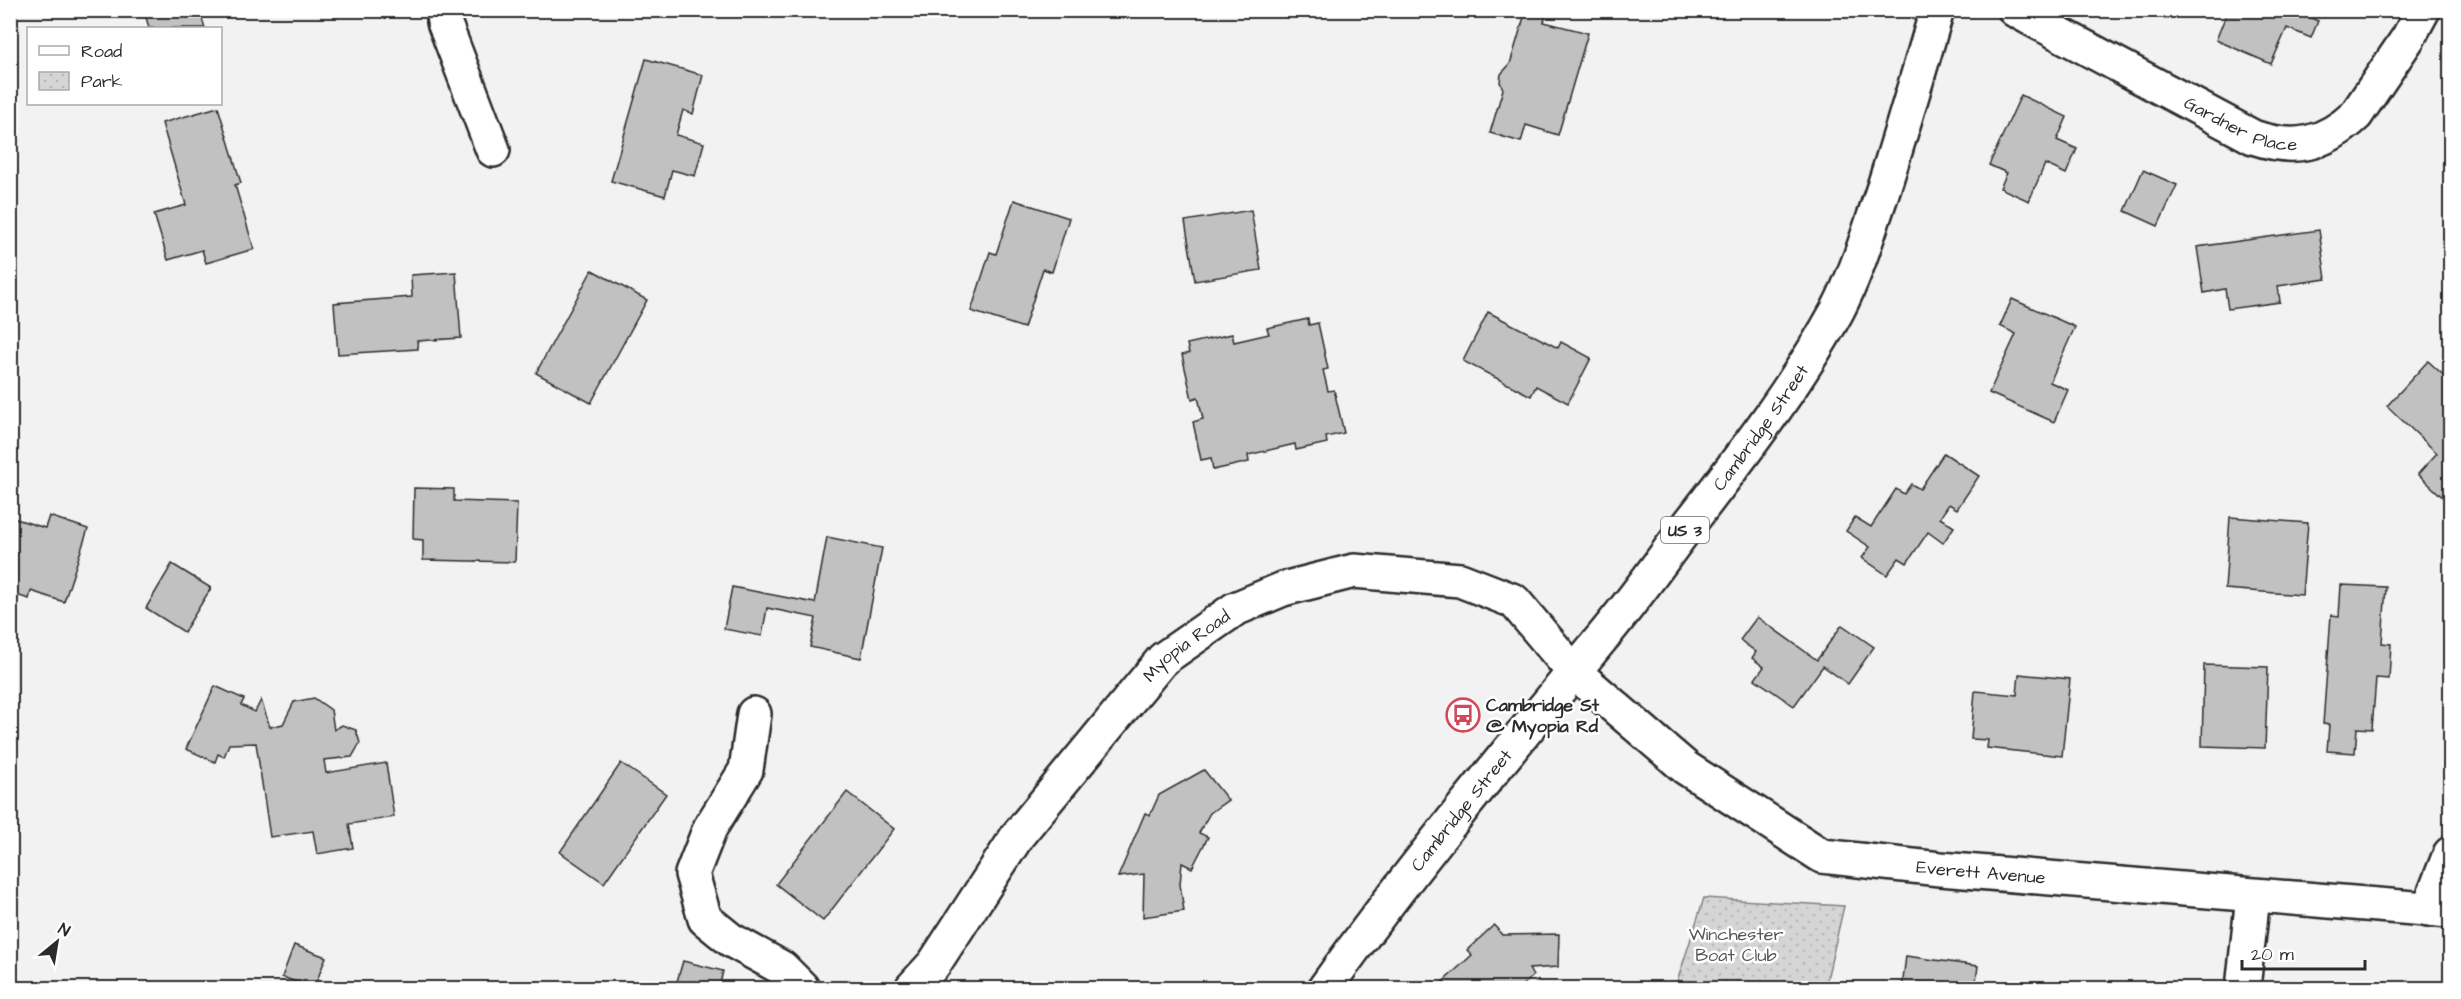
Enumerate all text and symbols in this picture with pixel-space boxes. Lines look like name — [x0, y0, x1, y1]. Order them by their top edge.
legend — [27, 27, 222, 105]
text: Road — [81, 39, 122, 64]
text: Park — [81, 69, 123, 94]
street label: Gardner Place — [2179, 90, 2298, 157]
street label: Cambridge Street — [1707, 359, 1815, 496]
road number: US 3 — [1661, 517, 1709, 543]
street label: Myopia Road — [1137, 604, 1235, 688]
place label: Cambridge St @ Myopia Rd — [1486, 693, 1600, 740]
bus stop icon: Cambridge St @ Myopia Rd — [1445, 697, 1481, 733]
street label: Cambridge Street — [1405, 744, 1519, 877]
street label: Everett Avenue — [1915, 854, 2047, 891]
north arrow — [27, 912, 87, 972]
text: N — [54, 918, 74, 942]
park label: Winchester Boat Club — [1689, 922, 1783, 968]
scale bar — [2242, 933, 2365, 971]
text: 20 m — [2251, 942, 2294, 967]

